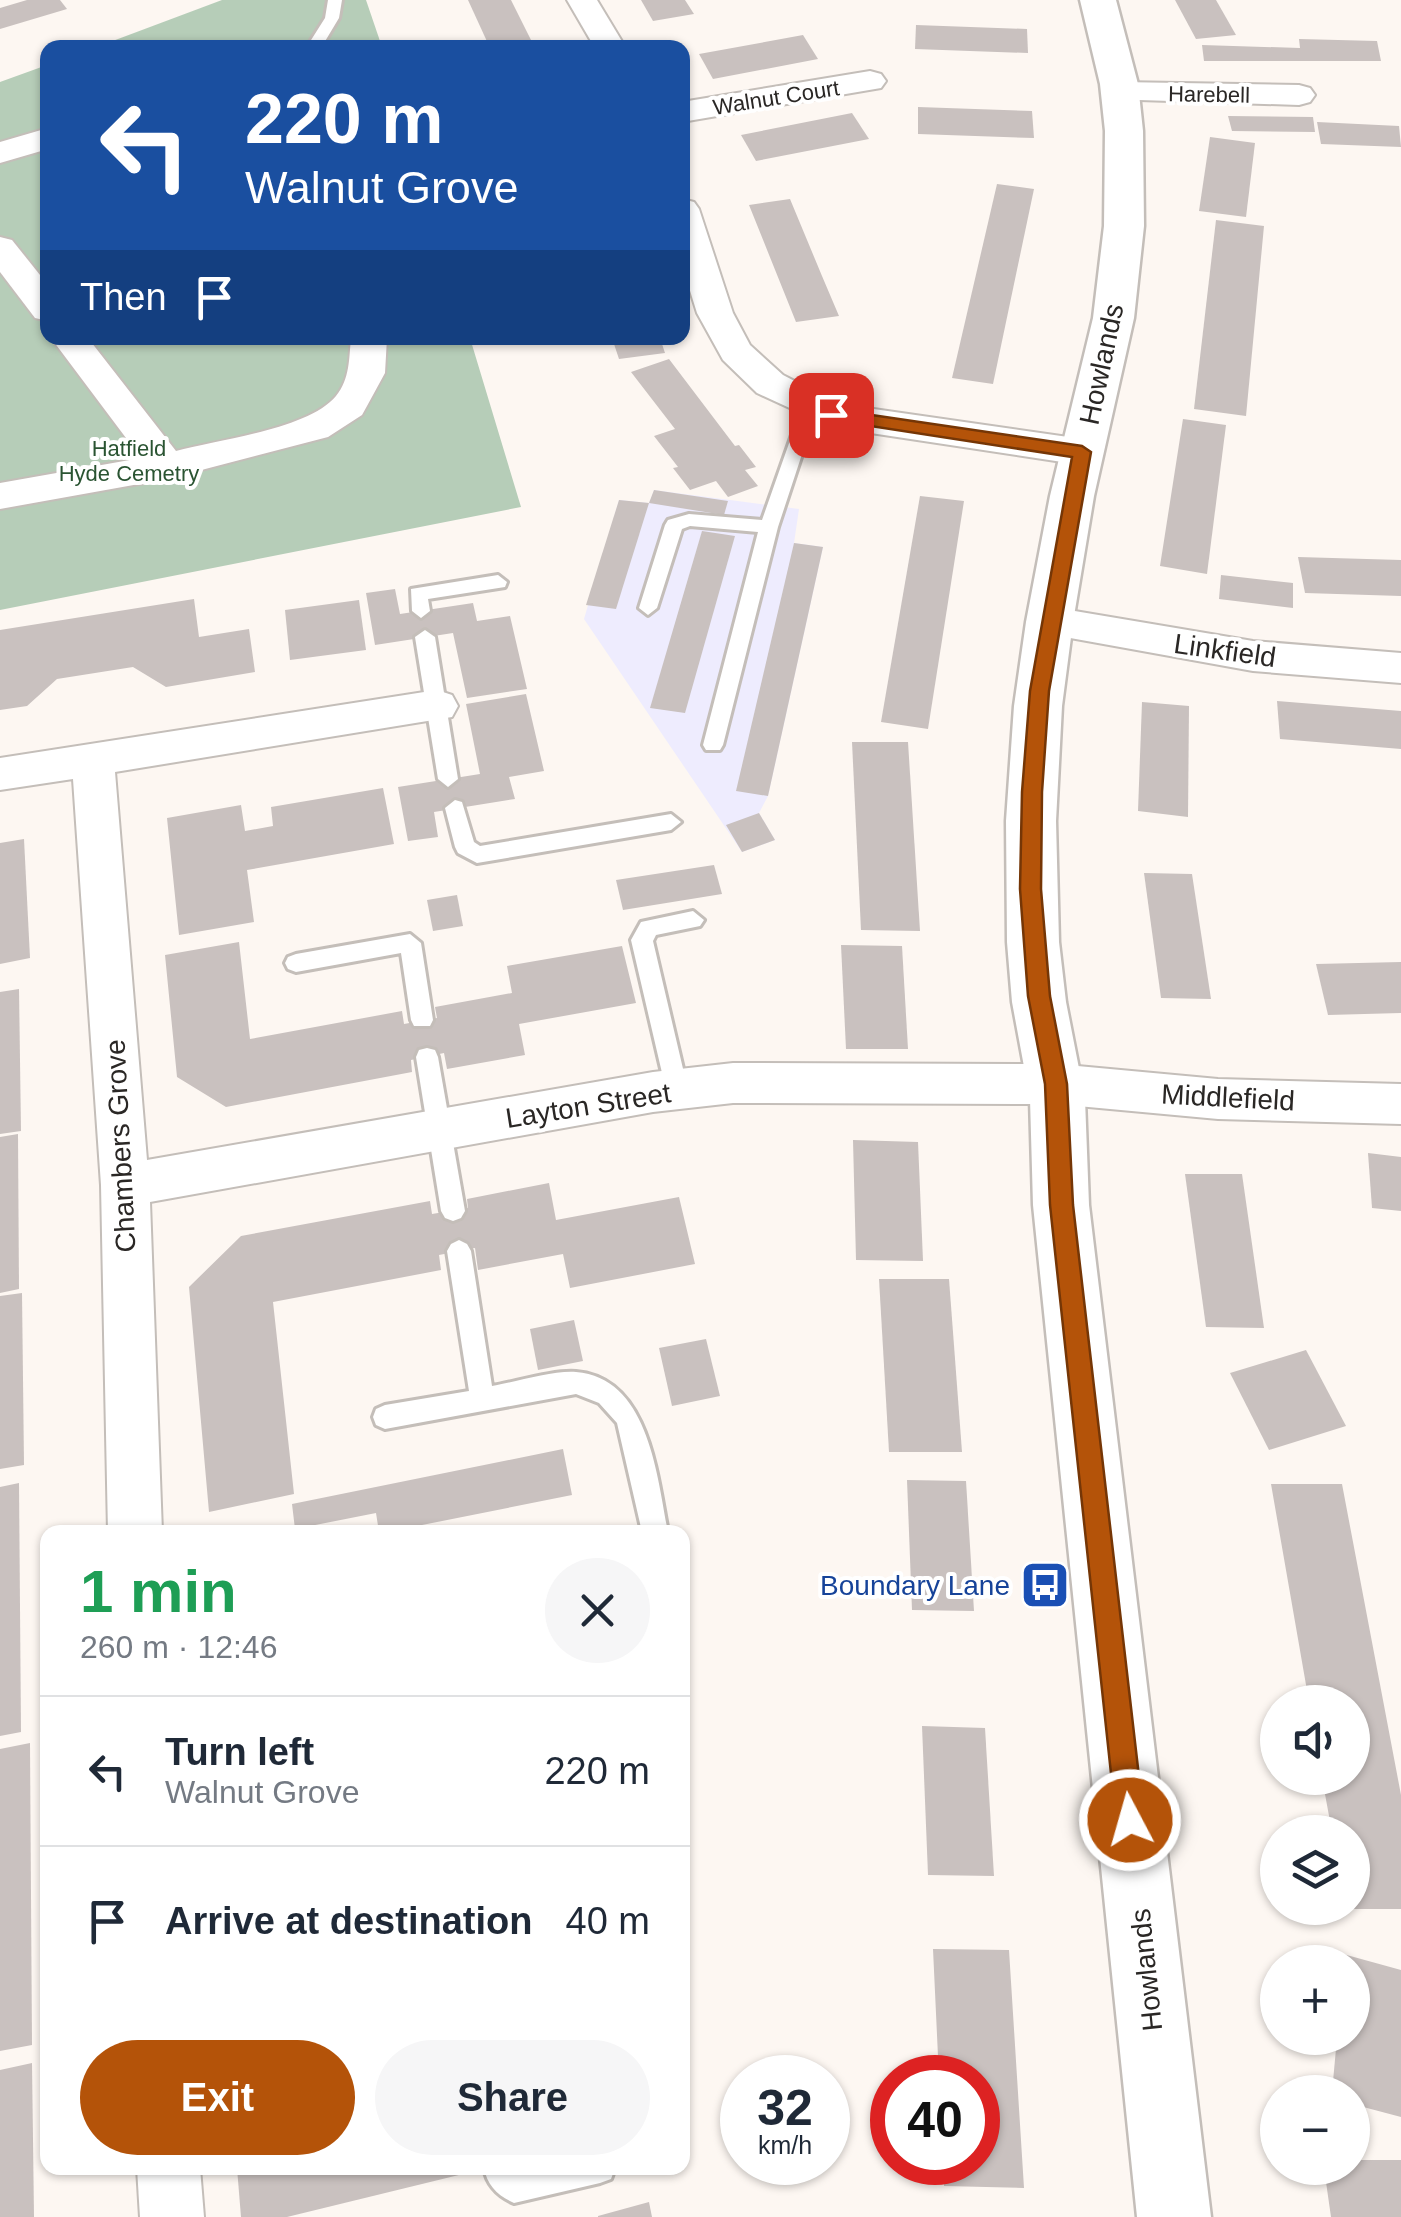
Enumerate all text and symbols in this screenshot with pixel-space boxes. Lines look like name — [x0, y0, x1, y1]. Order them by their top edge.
street label: Walnut Court — [711, 75, 841, 120]
icon: left — [80, 80, 210, 210]
text: 220 m — [245, 80, 443, 158]
street label: Harebell — [1168, 81, 1250, 108]
text: Walnut Grove — [245, 162, 518, 213]
icon: arrive — [187, 270, 242, 325]
text: Then — [80, 276, 167, 318]
street label: Howlands — [1074, 301, 1129, 427]
pin — [789, 373, 874, 458]
icon: arrive — [804, 388, 859, 443]
park label: Hatfield Hyde Cemetry — [59, 436, 199, 486]
street label: Linkfield — [1172, 628, 1278, 673]
street label: Chambers Grove — [99, 1039, 142, 1253]
street label: Layton Street — [503, 1077, 673, 1134]
street label: Middlefield — [1160, 1079, 1296, 1116]
text: 1 min — [80, 1558, 237, 1625]
button: close — [545, 1558, 650, 1663]
bus stop icon: Boundary Lane — [1019, 1559, 1071, 1611]
place label: Boundary Lane — [820, 1570, 1010, 1601]
text: 260 m · 12:46 — [80, 1629, 277, 1665]
map controls — [1260, 1685, 1370, 2185]
button: sound — [1260, 1685, 1370, 1795]
text: Turn left — [165, 1731, 314, 1773]
icon: left — [80, 1744, 135, 1799]
text: 220 m — [544, 1750, 650, 1792]
position arrow — [1078, 1768, 1182, 1872]
text: Walnut Grove — [165, 1774, 359, 1810]
button: layers — [1260, 1815, 1370, 1925]
icon: arrive — [80, 1894, 135, 1949]
text: Arrive at destination — [165, 1900, 532, 1942]
text: 40 m — [566, 1900, 650, 1942]
street label: Howlands — [1125, 1907, 1168, 2033]
button: + — [1260, 1945, 1370, 2055]
button: Exit — [80, 2040, 355, 2155]
button: Share — [375, 2040, 650, 2155]
speed limit sign: 40 — [870, 2055, 1000, 2185]
button: − — [1260, 2075, 1370, 2185]
text: 32 — [757, 2080, 813, 2136]
text: km/h — [758, 2131, 812, 2159]

